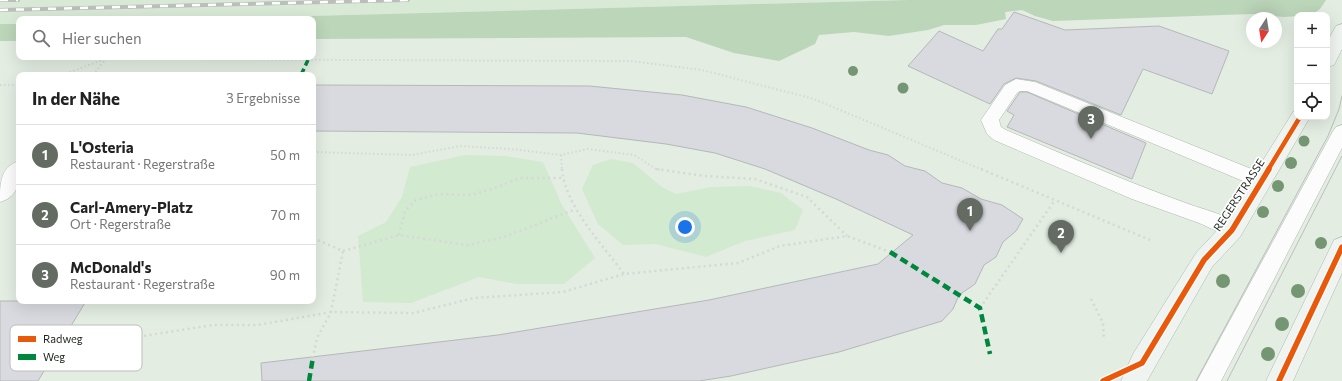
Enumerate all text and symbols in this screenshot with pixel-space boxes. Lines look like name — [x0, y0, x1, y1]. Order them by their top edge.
north arrow — [1246, 12, 1282, 48]
map controls — [1294, 12, 1330, 120]
button: + — [1294, 12, 1330, 48]
search box — [16, 16, 316, 60]
icon: search — [30, 27, 52, 49]
text: Hier suchen — [62, 29, 142, 47]
button: − — [1294, 48, 1330, 84]
button: locate — [1294, 84, 1330, 120]
text: In der Nähe — [32, 88, 120, 109]
text: 3 Ergebnisse — [226, 90, 300, 106]
pin: 3 — [1078, 106, 1104, 139]
text: L'Osteria — [70, 138, 134, 156]
text: 1 — [42, 147, 48, 163]
text: 50 m — [270, 147, 300, 163]
text: Restaurant · Regerstraße — [70, 156, 215, 172]
street label: REGERSTRASSE — [1210, 156, 1267, 233]
text: Carl-Amery-Platz — [70, 198, 193, 216]
pin: 1 — [957, 198, 983, 231]
text: 2 — [41, 207, 49, 223]
text: 70 m — [271, 207, 300, 223]
text: Ort · Regerstraße — [70, 216, 171, 232]
your location — [675, 217, 695, 237]
pin: 2 — [1048, 220, 1074, 253]
text: McDonald's — [70, 258, 151, 276]
text: 3 — [41, 267, 49, 283]
text: 90 m — [270, 267, 300, 283]
text: Restaurant · Regerstraße — [70, 276, 215, 292]
legend — [10, 325, 142, 371]
text: Radweg — [43, 332, 83, 345]
text: Weg — [43, 350, 65, 363]

